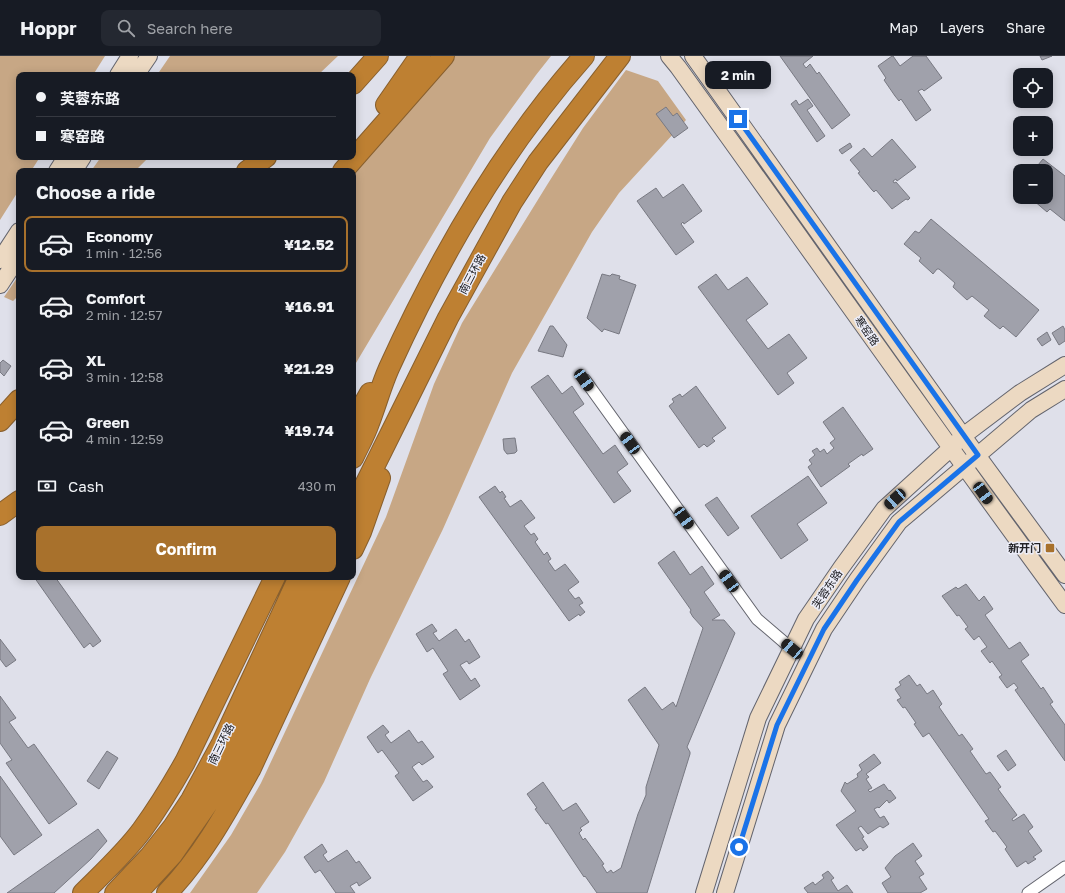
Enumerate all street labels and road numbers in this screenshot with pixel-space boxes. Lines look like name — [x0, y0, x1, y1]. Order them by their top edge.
street label: 南三环路 — [455, 251, 488, 296]
street label: 寒窑路 — [853, 313, 882, 348]
street label: 芙蓉东路 — [809, 567, 844, 611]
street label: 南三环路 — [205, 721, 236, 766]

